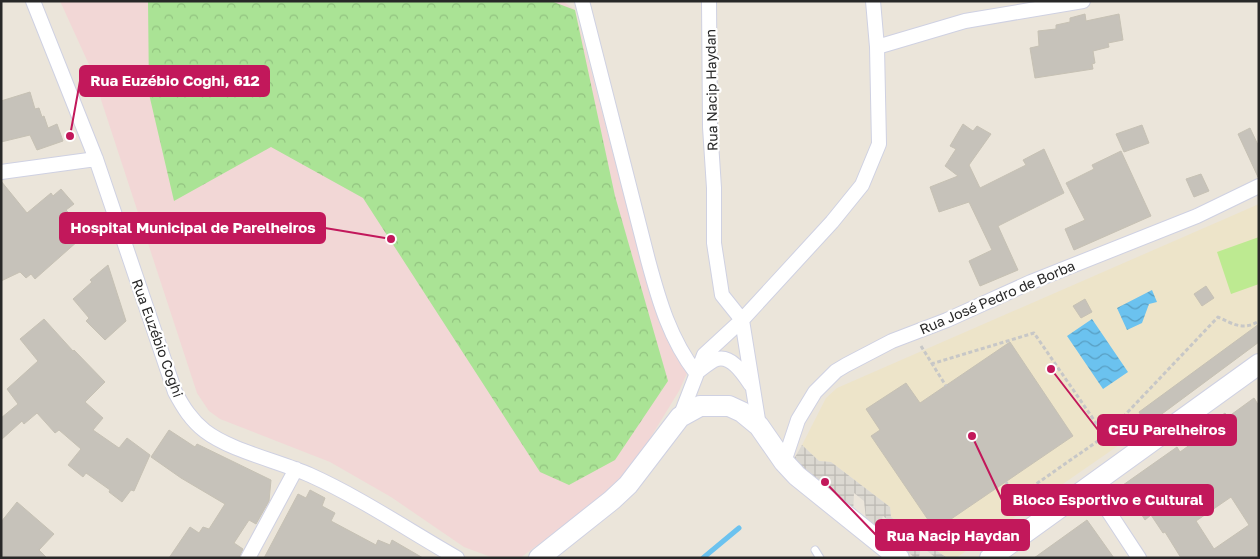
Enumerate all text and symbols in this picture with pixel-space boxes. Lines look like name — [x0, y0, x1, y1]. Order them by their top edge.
street label: Rua Nacip Haydan — [701, 29, 721, 151]
callout: Rua Euzébio Coghi, 612 — [80, 66, 269, 96]
text: Rua Euzébio Coghi, 612 — [90, 71, 260, 89]
callout: Hospital Municipal de Parelheiros — [60, 213, 325, 243]
text: Hospital Municipal de Parelheiros — [70, 218, 316, 236]
street label: Rua José Pedro de Borba — [917, 256, 1077, 338]
street label: Rua Euzébio Coghi — [129, 277, 187, 399]
callout: CEU Parelheiros — [1098, 415, 1236, 445]
text: CEU Parelheiros — [1108, 420, 1226, 438]
callout: Bloco Esportivo e Cultural — [1002, 485, 1213, 515]
text: Bloco Esportivo e Cultural — [1013, 490, 1203, 508]
callout: Rua Nacip Haydan — [876, 520, 1029, 550]
text: Rua Nacip Haydan — [887, 526, 1019, 544]

